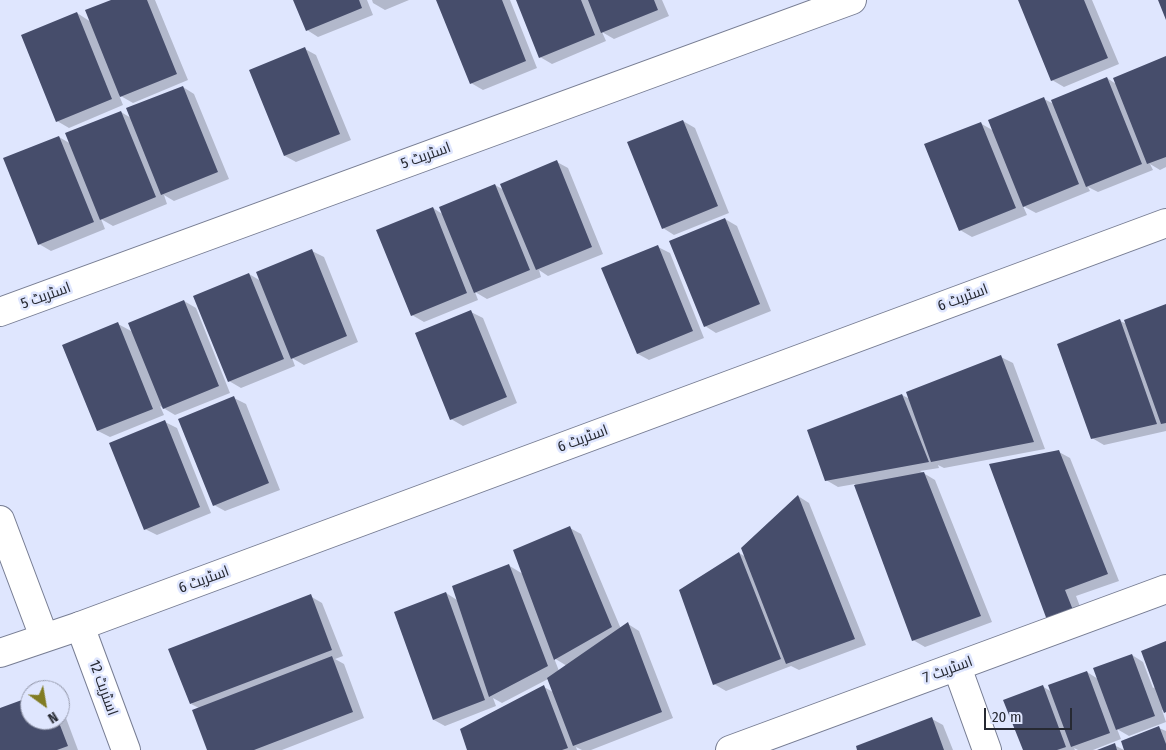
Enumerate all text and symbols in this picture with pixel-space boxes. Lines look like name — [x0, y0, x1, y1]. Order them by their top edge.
street label: اسٹریٹ 5 — [398, 139, 454, 173]
street label: اسٹریٹ 5 — [18, 279, 74, 313]
street label: اسٹریٹ 6 — [935, 281, 991, 315]
street label: اسٹریٹ 6 — [555, 422, 611, 456]
street label: اسٹریٹ 6 — [176, 563, 232, 597]
street label: اسٹریٹ 7 — [921, 653, 975, 687]
street label: اسٹریٹ 12 — [85, 658, 121, 718]
north arrow — [20, 680, 70, 730]
scale bar — [986, 698, 1074, 730]
text: N — [45, 708, 61, 727]
text: 20 m — [992, 708, 1022, 726]

